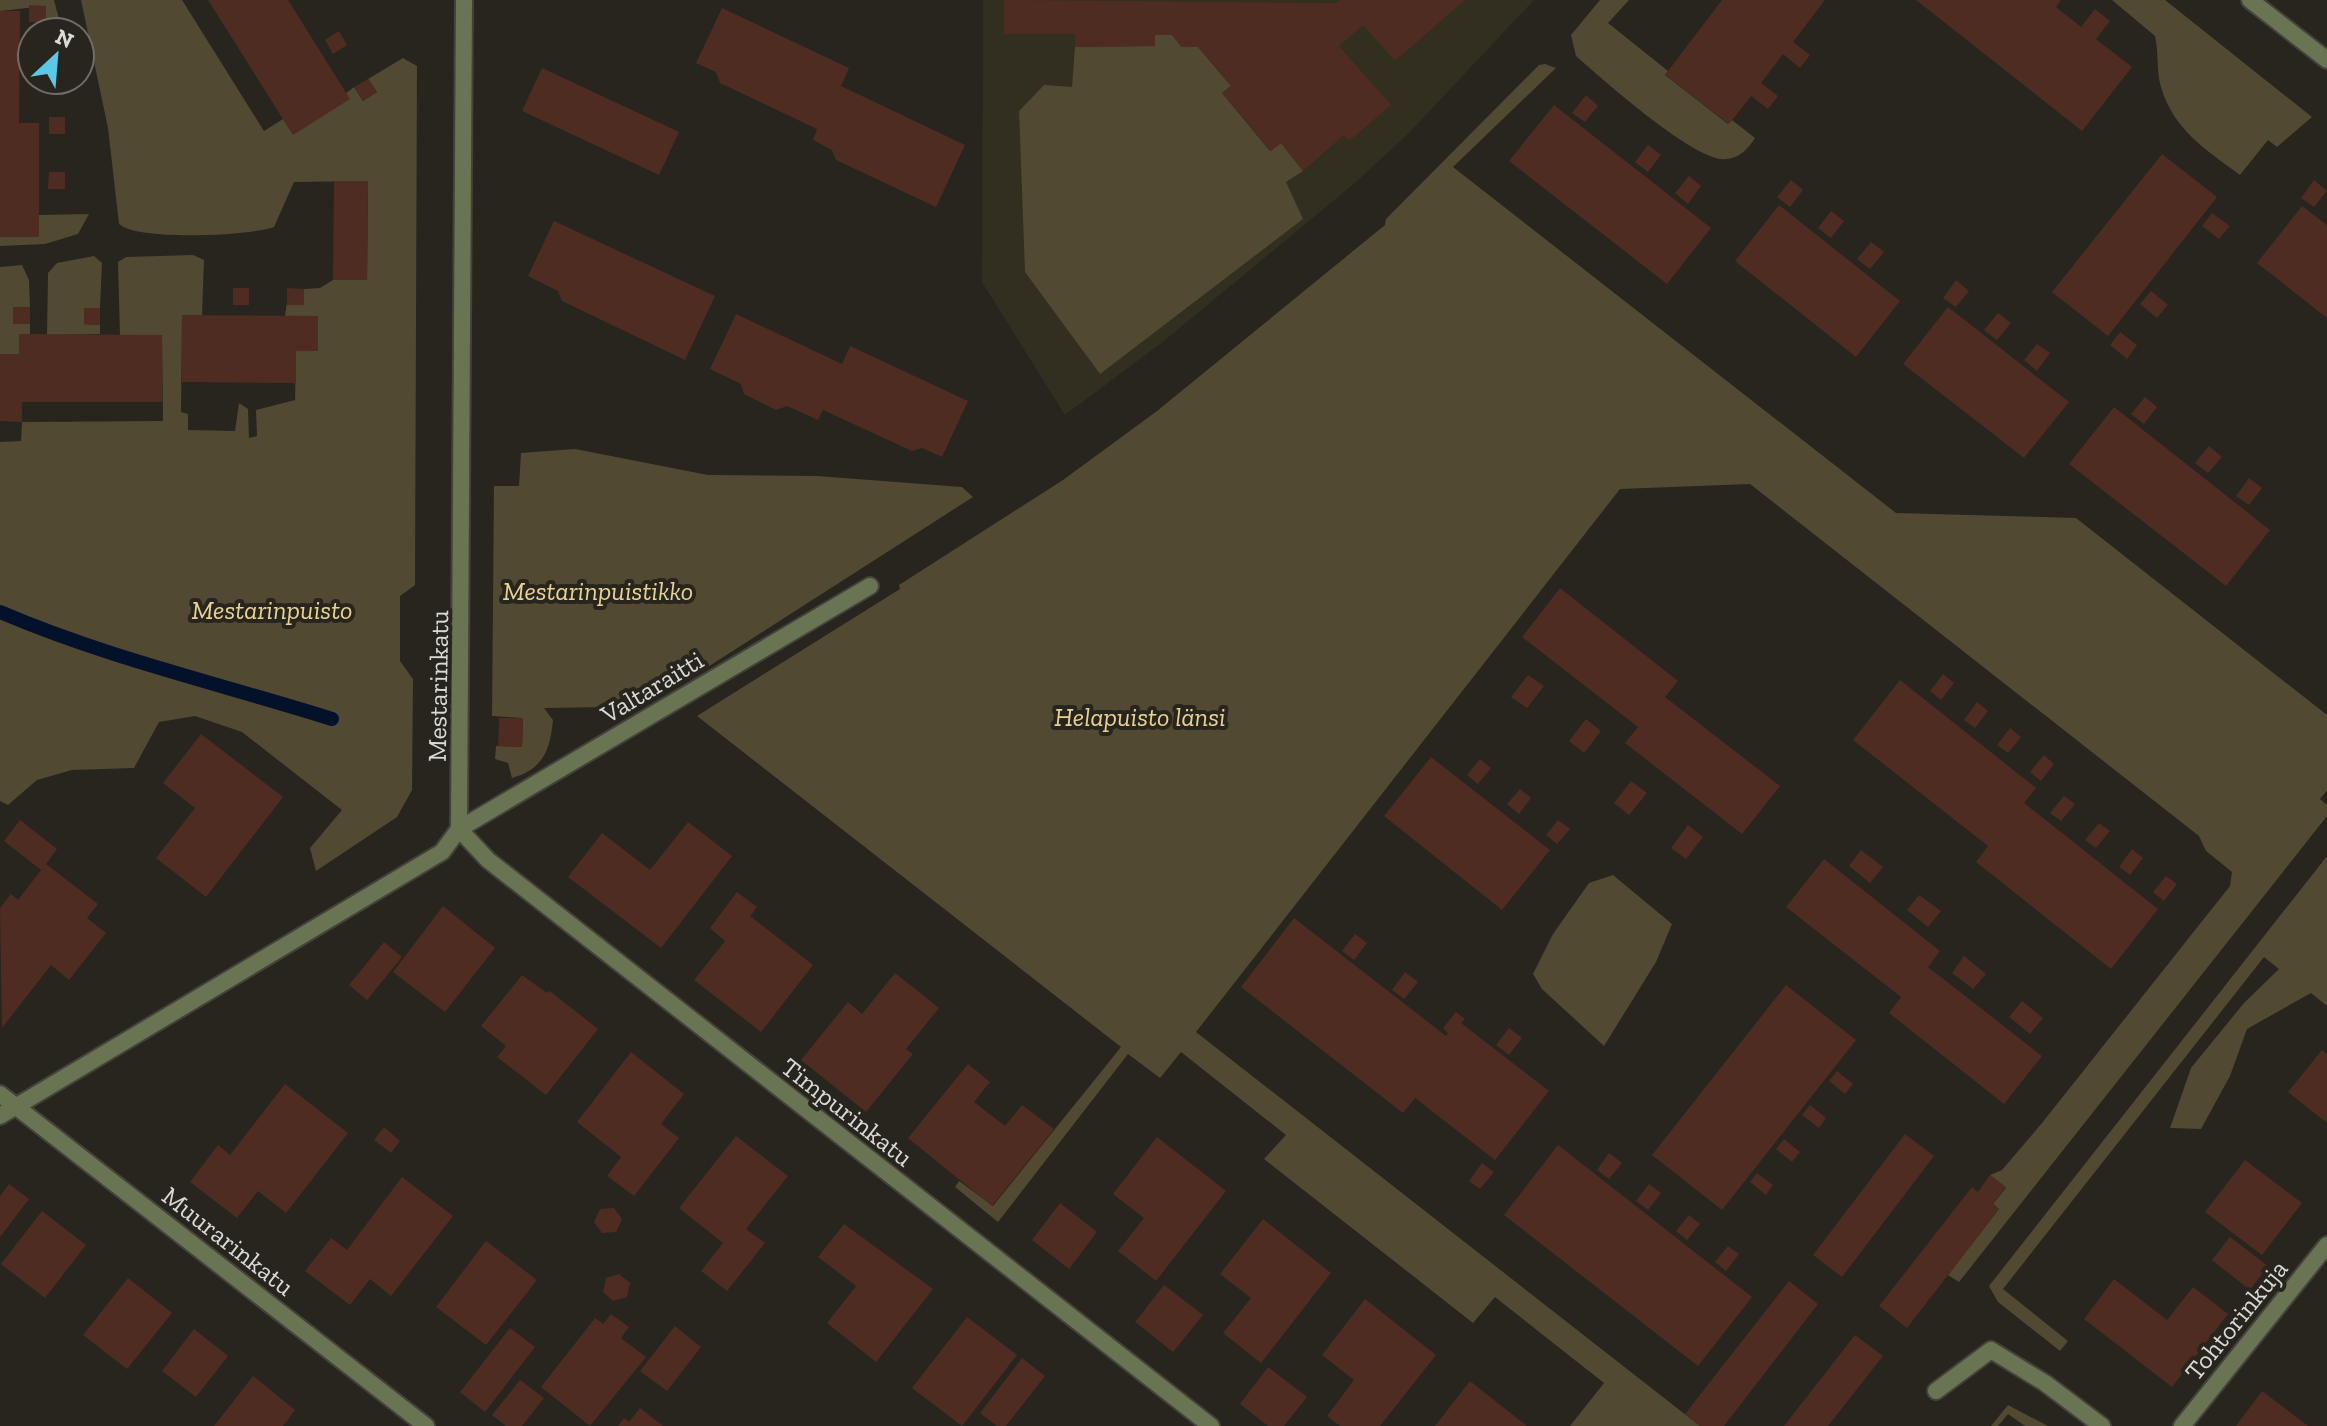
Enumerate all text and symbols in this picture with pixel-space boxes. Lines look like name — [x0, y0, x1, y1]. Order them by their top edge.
north arrow — [16, 16, 96, 96]
text: N — [51, 23, 78, 54]
park label: Mestarinpuistikko — [503, 575, 693, 607]
park label: Mestarinpuisto — [191, 594, 353, 626]
street label: Mestarinkatu — [421, 610, 455, 762]
street label: Valtaraitti — [594, 644, 709, 731]
park label: Helapuisto länsi — [1054, 701, 1226, 733]
street label: Timpurinkatu — [775, 1051, 919, 1174]
street label: Muurarinkatu — [156, 1180, 301, 1303]
street label: Tohtorinkuja — [2178, 1253, 2295, 1387]

